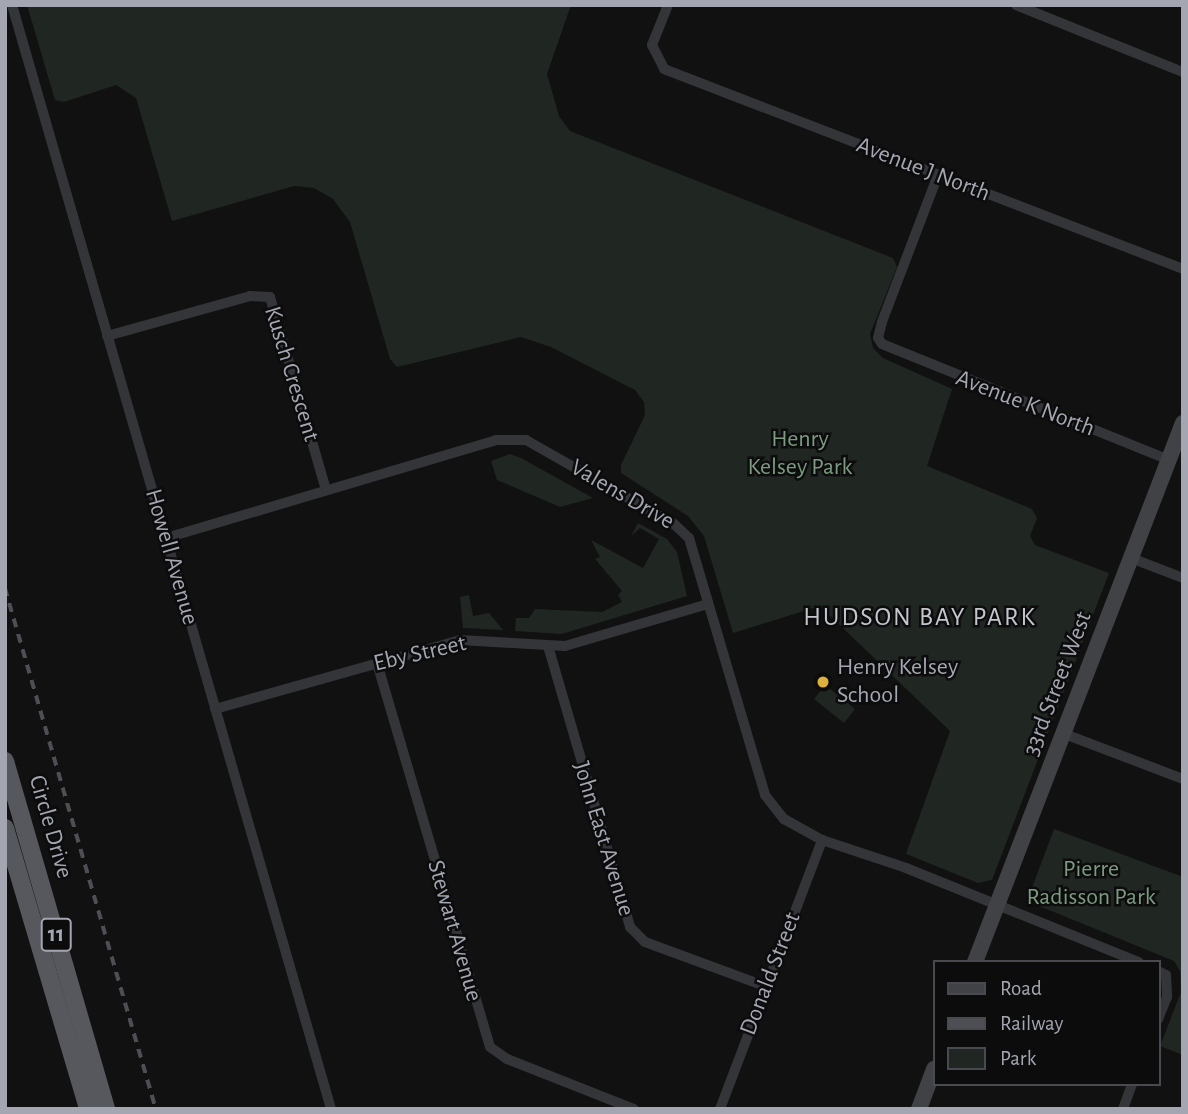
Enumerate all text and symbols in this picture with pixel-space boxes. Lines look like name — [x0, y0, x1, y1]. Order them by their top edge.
street label: Avenue J North — [852, 131, 994, 209]
street label: Kusch Crescent — [257, 303, 325, 445]
street label: Avenue K North — [952, 364, 1098, 444]
park label: Henry Kelsey Park — [747, 426, 853, 482]
street label: Valens Drive — [565, 454, 679, 536]
street label: Howell Avenue — [138, 486, 204, 628]
district label: HUDSON BAY PARK — [805, 602, 1035, 634]
street label: 33rd Street West — [1017, 608, 1099, 760]
street label: Eby Street — [371, 629, 469, 679]
place label: Henry Kelsey School — [837, 654, 958, 710]
marker: Henry Kelsey School — [815, 674, 831, 690]
street label: John East Avenue — [566, 758, 640, 920]
street label: Circle Drive — [22, 772, 78, 882]
park label: Pierre Radisson Park — [1026, 856, 1156, 912]
street label: Stewart Avenue — [420, 857, 488, 1005]
street label: Donald Street — [734, 908, 808, 1040]
road number: 11 — [40, 916, 72, 954]
legend — [932, 960, 1160, 1086]
text: Road — [1000, 978, 1042, 999]
text: Railway — [1000, 1013, 1063, 1034]
text: Park — [1000, 1048, 1036, 1069]

